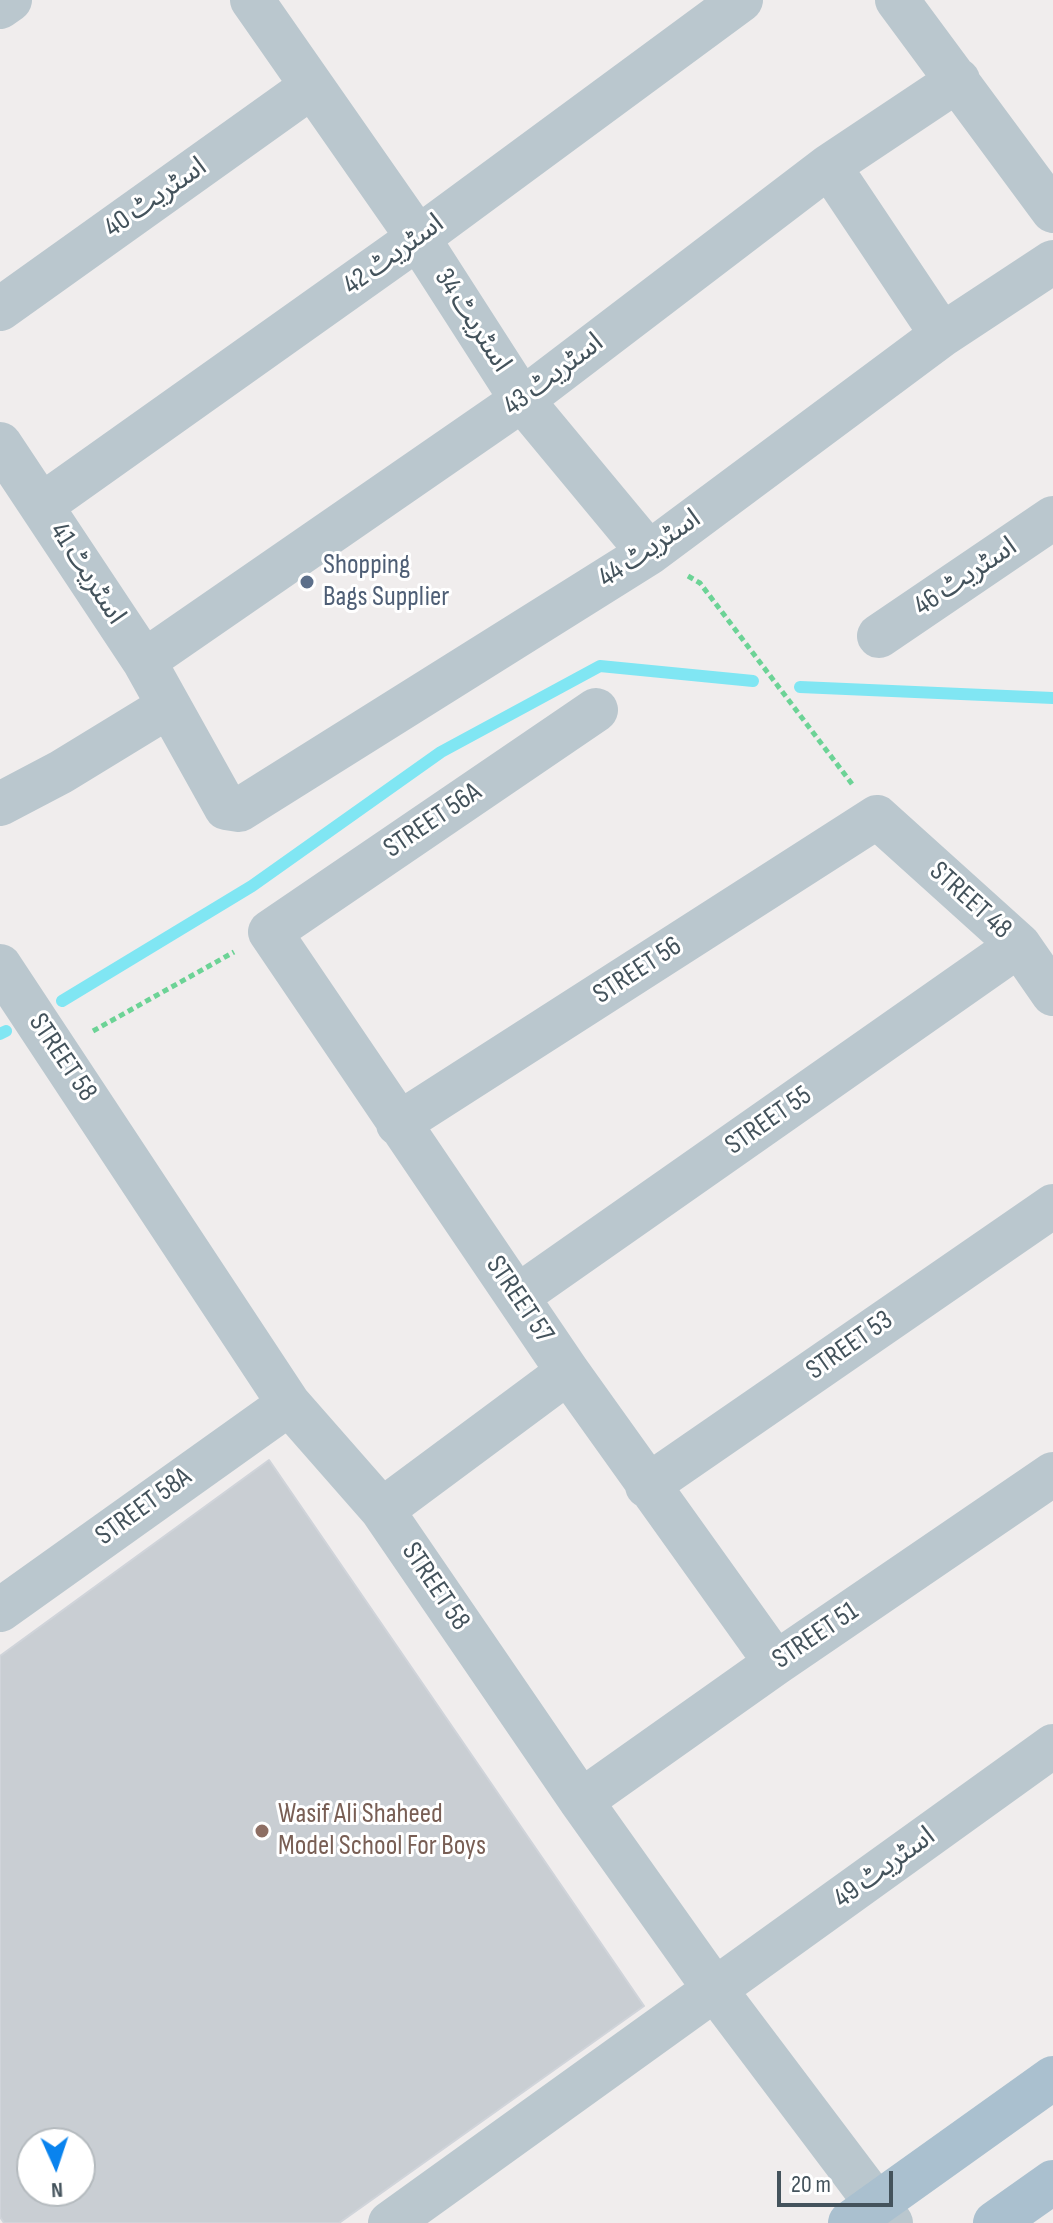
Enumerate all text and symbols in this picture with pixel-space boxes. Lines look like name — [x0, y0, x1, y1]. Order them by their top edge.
street label: اسٹریٹ 40 — [98, 151, 214, 245]
street label: اسٹریٹ 42 — [337, 207, 451, 303]
street label: اسٹریٹ 34 — [426, 263, 518, 379]
street label: اسٹریٹ 43 — [497, 327, 611, 423]
street label: اسٹریٹ 44 — [592, 503, 708, 595]
street label: اسٹریٹ 41 — [42, 517, 132, 631]
street label: اسٹریٹ 46 — [908, 530, 1024, 624]
place label: Shopping Bags Supplier — [323, 549, 449, 615]
marker: Shopping Bags Supplier — [298, 573, 316, 591]
street label: STREET 56A — [378, 776, 488, 866]
street label: STREET 48 — [922, 855, 1018, 947]
street label: STREET 56 — [588, 930, 688, 1012]
street label: STREET 58 — [21, 1008, 103, 1108]
street label: STREET 55 — [719, 1079, 819, 1163]
street label: STREET 57 — [478, 1250, 560, 1350]
street label: STREET 53 — [800, 1304, 900, 1388]
street label: STREET 58A — [89, 1461, 199, 1553]
street label: STREET 58 — [394, 1537, 476, 1637]
street label: STREET 51 — [767, 1595, 865, 1677]
place label: Wasif Ali Shaheed Model School For Boys — [278, 1798, 486, 1864]
street label: اسٹریٹ 49 — [828, 1820, 942, 1916]
marker: Wasif Ali Shaheed Model School For Boys — [253, 1822, 271, 1840]
north arrow — [16, 2127, 96, 2207]
scale bar — [781, 2155, 897, 2205]
text: 20 m — [791, 2170, 831, 2199]
text: N — [51, 2176, 64, 2203]

